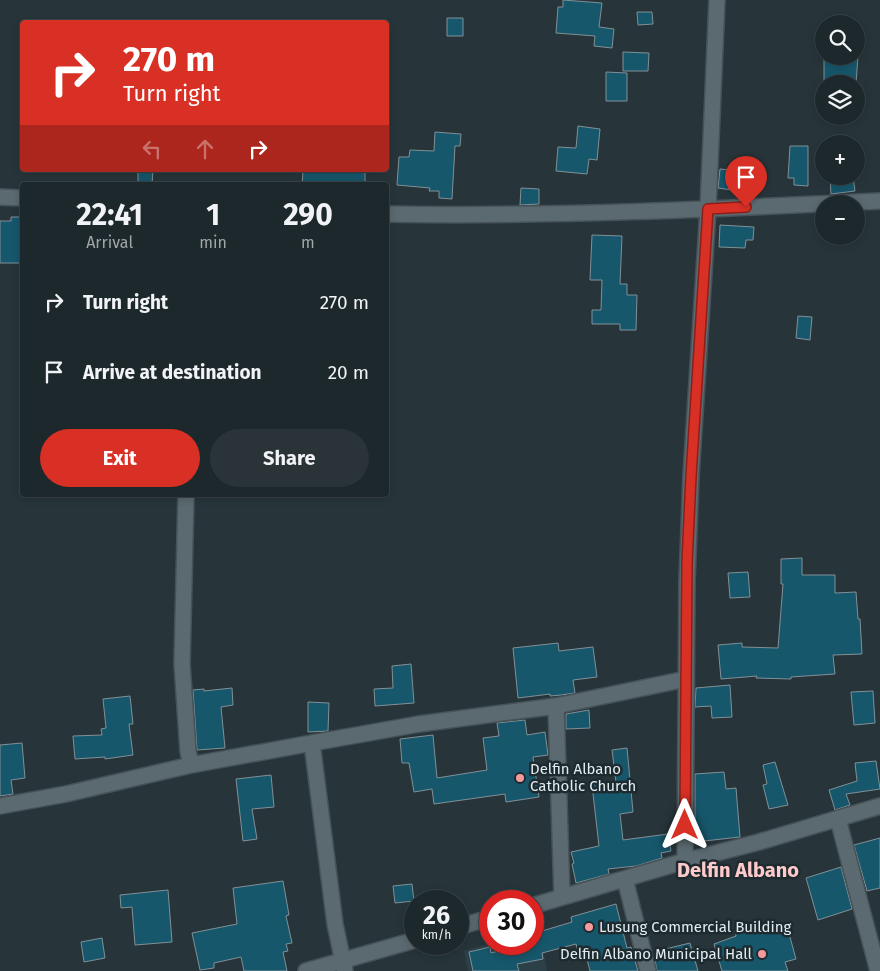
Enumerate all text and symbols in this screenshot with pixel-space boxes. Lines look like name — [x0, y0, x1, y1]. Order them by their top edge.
map controls — [815, 15, 865, 245]
button: search — [815, 15, 865, 65]
text: 270 m — [123, 38, 215, 80]
icon: right — [40, 40, 105, 105]
button: layers — [815, 75, 865, 125]
text: Turn right — [123, 80, 220, 107]
icon: left — [138, 135, 166, 163]
icon: ahead — [191, 135, 219, 163]
icon: right — [244, 135, 272, 163]
button: + — [815, 135, 865, 185]
pin — [725, 156, 767, 207]
icon: arrive — [732, 163, 760, 191]
button: − — [815, 195, 865, 245]
text: 22:41 — [76, 197, 143, 233]
text: 1 — [206, 197, 220, 233]
text: 290 — [283, 197, 333, 233]
text: Arrival — [86, 233, 133, 252]
text: min — [199, 233, 227, 252]
text: m — [301, 233, 315, 252]
icon: right — [40, 288, 68, 316]
text: Turn right — [83, 291, 168, 314]
text: 270 m — [320, 291, 369, 314]
icon: arrive — [40, 358, 68, 386]
text: Arrive at destination — [83, 361, 262, 384]
text: 20 m — [328, 361, 369, 384]
button: Exit — [40, 429, 200, 487]
button: Share — [210, 429, 369, 487]
place label: Delfin Albano Catholic Church — [530, 760, 636, 795]
marker: Delfin Albano Catholic Church — [514, 772, 526, 784]
position arrow — [658, 798, 710, 850]
district label: Delfin Albano — [677, 858, 799, 882]
speed limit sign: 30 — [479, 890, 544, 955]
text: 26 — [423, 901, 450, 931]
place label: Lusung Commercial Building — [599, 918, 792, 936]
marker: Lusung Commercial Building — [583, 921, 595, 933]
text: km/h — [422, 928, 451, 942]
place label: Delfin Albano Municipal Hall — [560, 945, 753, 963]
marker: Delfin Albano Municipal Hall — [756, 948, 768, 960]

